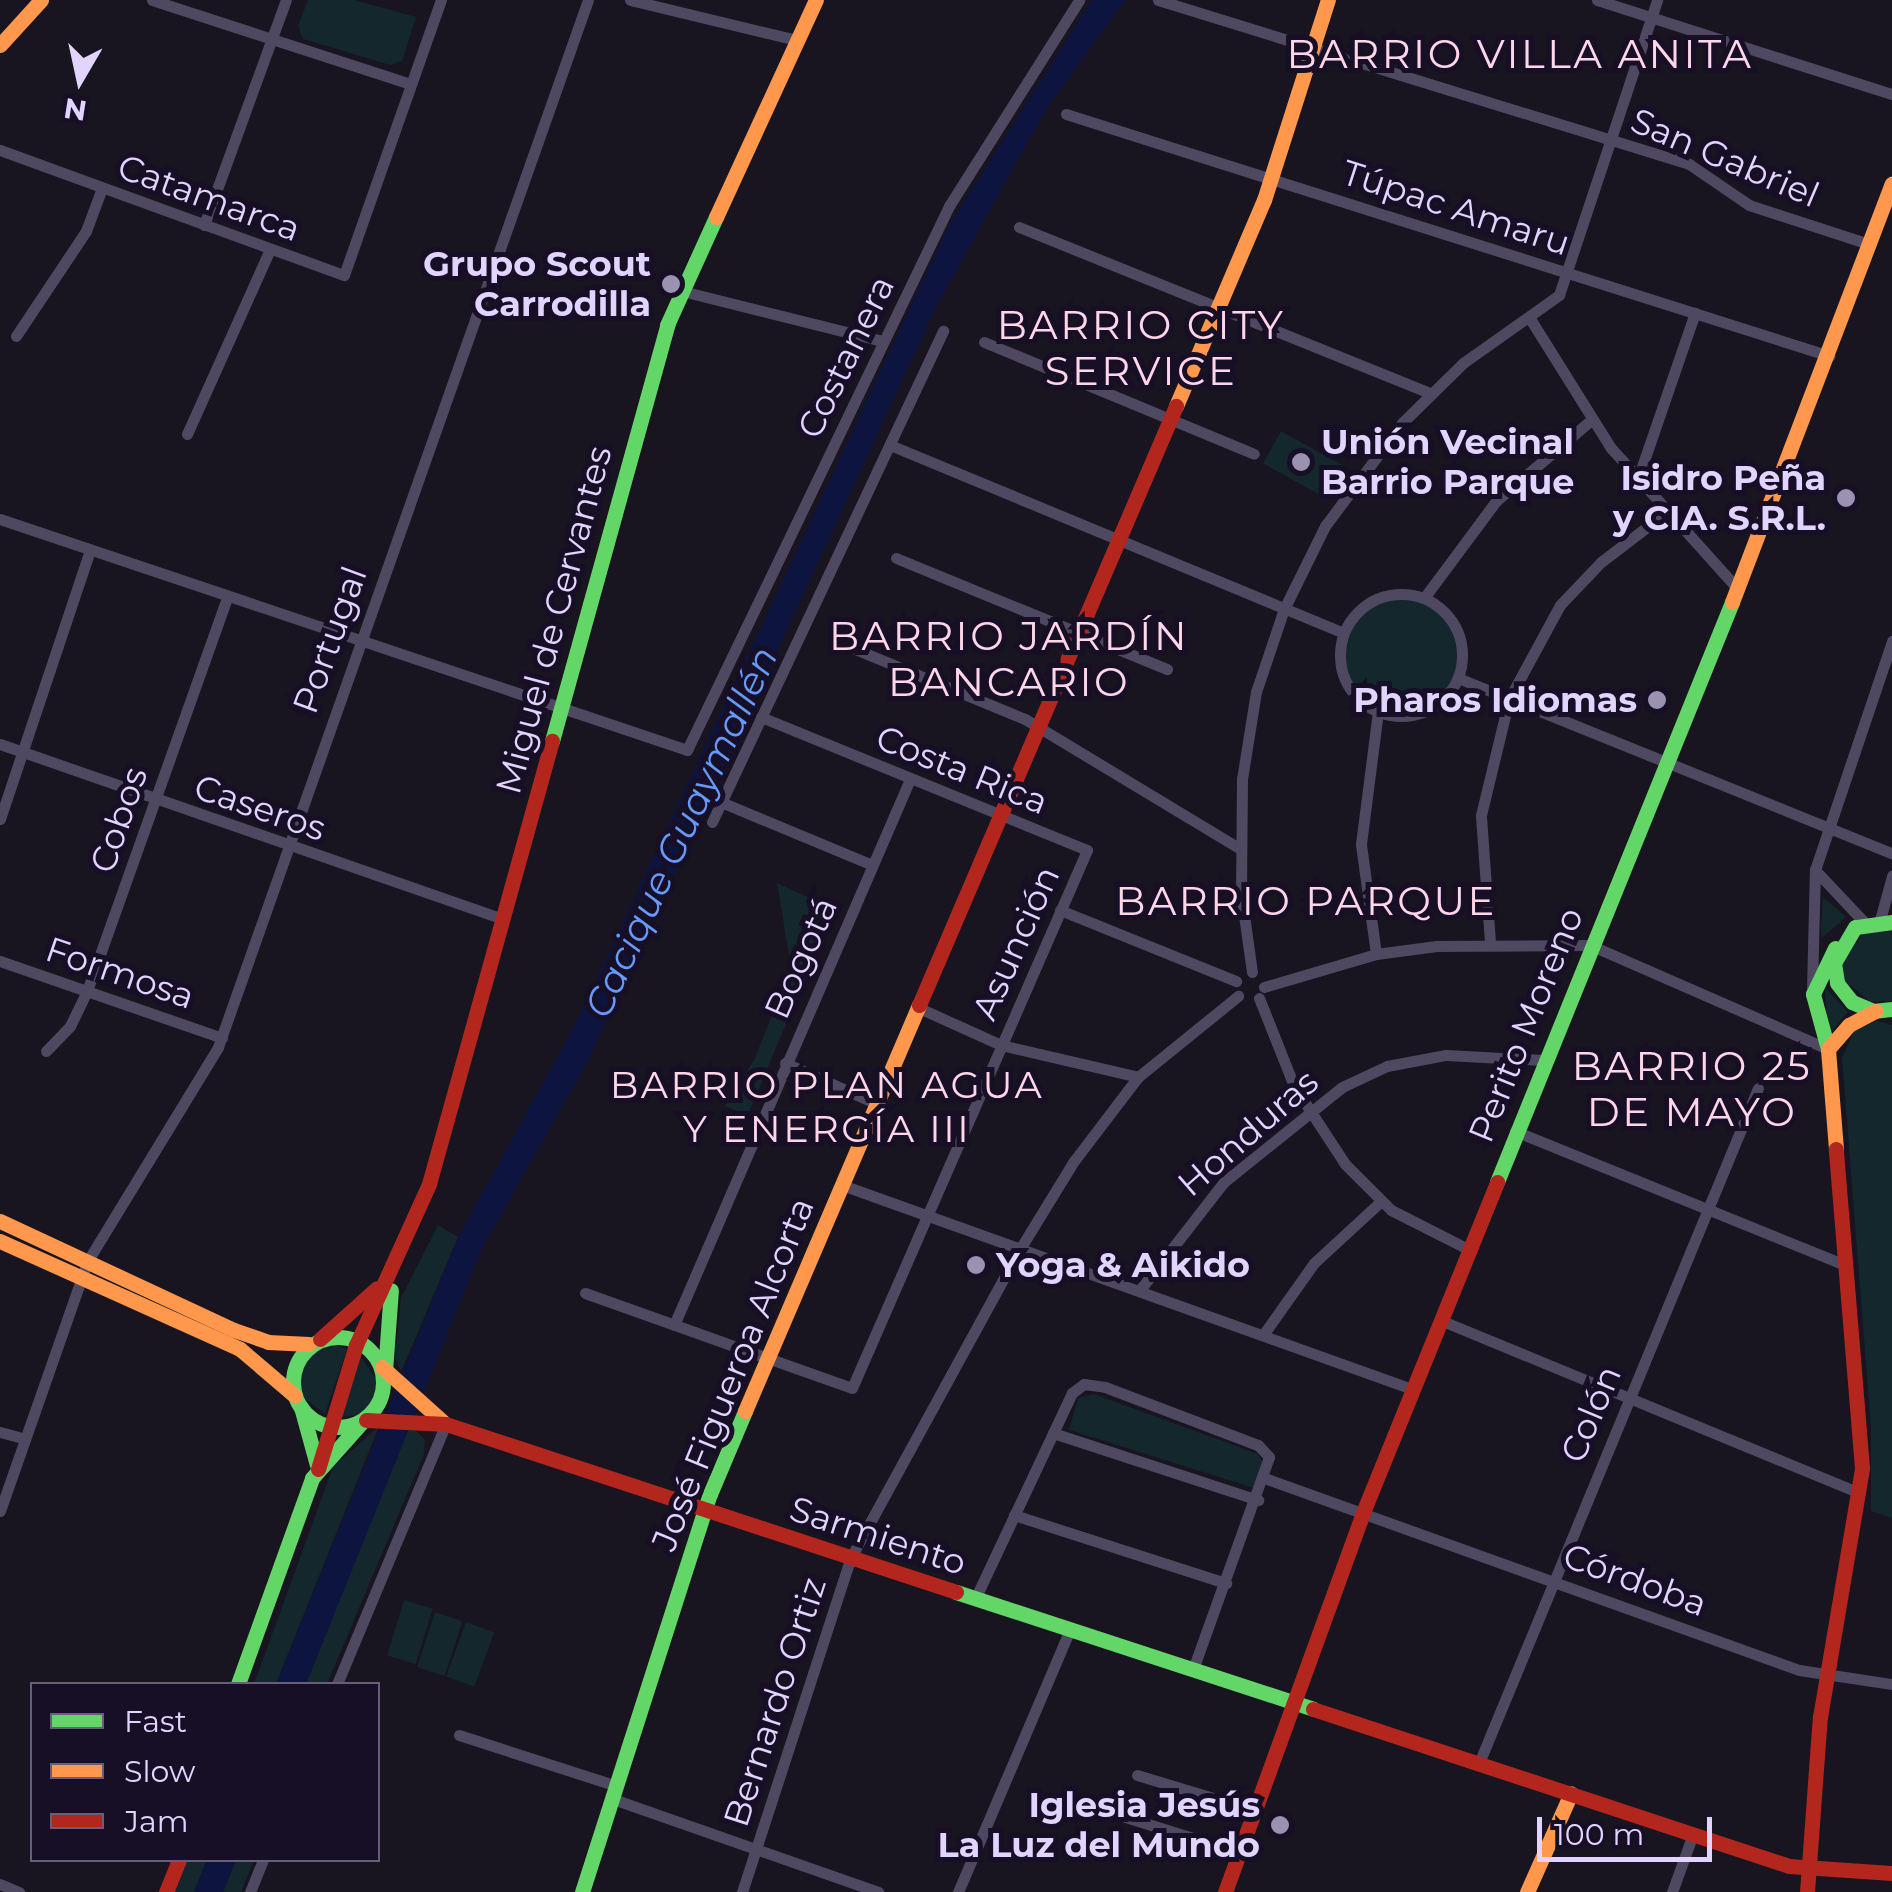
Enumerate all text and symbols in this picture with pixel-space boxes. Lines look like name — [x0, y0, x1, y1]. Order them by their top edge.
north arrow — [30, 30, 130, 130]
district label: BARRIO VILLA ANITA — [1287, 30, 1753, 78]
text: N — [61, 91, 89, 128]
street label: San Gabriel — [1625, 100, 1825, 216]
street label: Catamarca — [112, 146, 306, 250]
street label: Túpac Amaru — [1337, 151, 1575, 265]
place label: Grupo Scout Carrodilla — [423, 243, 651, 325]
street label: Costanera — [789, 269, 903, 445]
marker: Grupo Scout Carrodilla — [660, 273, 682, 295]
district label: BARRIO CITY SERVICE — [997, 301, 1285, 395]
place label: Unión Vecinal Barrio Parque — [1321, 421, 1574, 503]
street label: Miguel de Cervantes — [487, 442, 621, 798]
marker: Unión Vecinal Barrio Parque — [1290, 451, 1312, 473]
place label: Isidro Peña y CIA. S.R.L. — [1613, 457, 1826, 539]
marker: Isidro Peña y CIA. S.R.L. — [1835, 487, 1857, 509]
street label: Portugal — [284, 561, 376, 719]
district label: BARRIO JARDÍN BANCARIO — [829, 612, 1189, 706]
water label: Cacique Guaymallén — [575, 639, 787, 1025]
place label: Pharos Idiomas — [1353, 679, 1637, 721]
marker: Pharos Idiomas — [1646, 689, 1668, 711]
street label: Costa Rica — [870, 717, 1054, 823]
street label: Cobos — [81, 762, 157, 878]
street label: Caseros — [189, 766, 331, 850]
street label: Asunción — [964, 860, 1068, 1026]
district label: BARRIO PARQUE — [1115, 877, 1497, 925]
street label: Bogotá — [756, 891, 846, 1025]
street label: Perito Moreno — [1460, 902, 1592, 1148]
street label: Formosa — [40, 928, 200, 1018]
district label: BARRIO 25 DE MAYO — [1572, 1042, 1812, 1136]
street label: Honduras — [1169, 1061, 1327, 1205]
district label: BARRIO PLAN AGUA Y ENERGÍA III — [610, 1062, 1044, 1152]
street label: José Figueroa Alcorta — [643, 1191, 823, 1557]
place label: Yoga & Aikido — [996, 1244, 1250, 1286]
marker: Yoga & Aikido — [965, 1254, 987, 1276]
street label: Colón — [1552, 1359, 1630, 1469]
street label: Sarmiento — [785, 1488, 971, 1584]
street label: Córdoba — [1558, 1535, 1712, 1625]
street label: Bernardo Ortiz — [715, 1572, 835, 1832]
legend — [30, 1682, 380, 1862]
text: Fast — [124, 1703, 187, 1740]
text: Slow — [124, 1753, 195, 1790]
place label: Iglesia Jesús La Luz del Mundo — [938, 1784, 1260, 1866]
scale bar — [1542, 1797, 1717, 1859]
text: Jam — [124, 1803, 189, 1840]
marker: Iglesia Jesús La Luz del Mundo — [1269, 1814, 1291, 1836]
text: 100 m — [1554, 1816, 1644, 1853]

